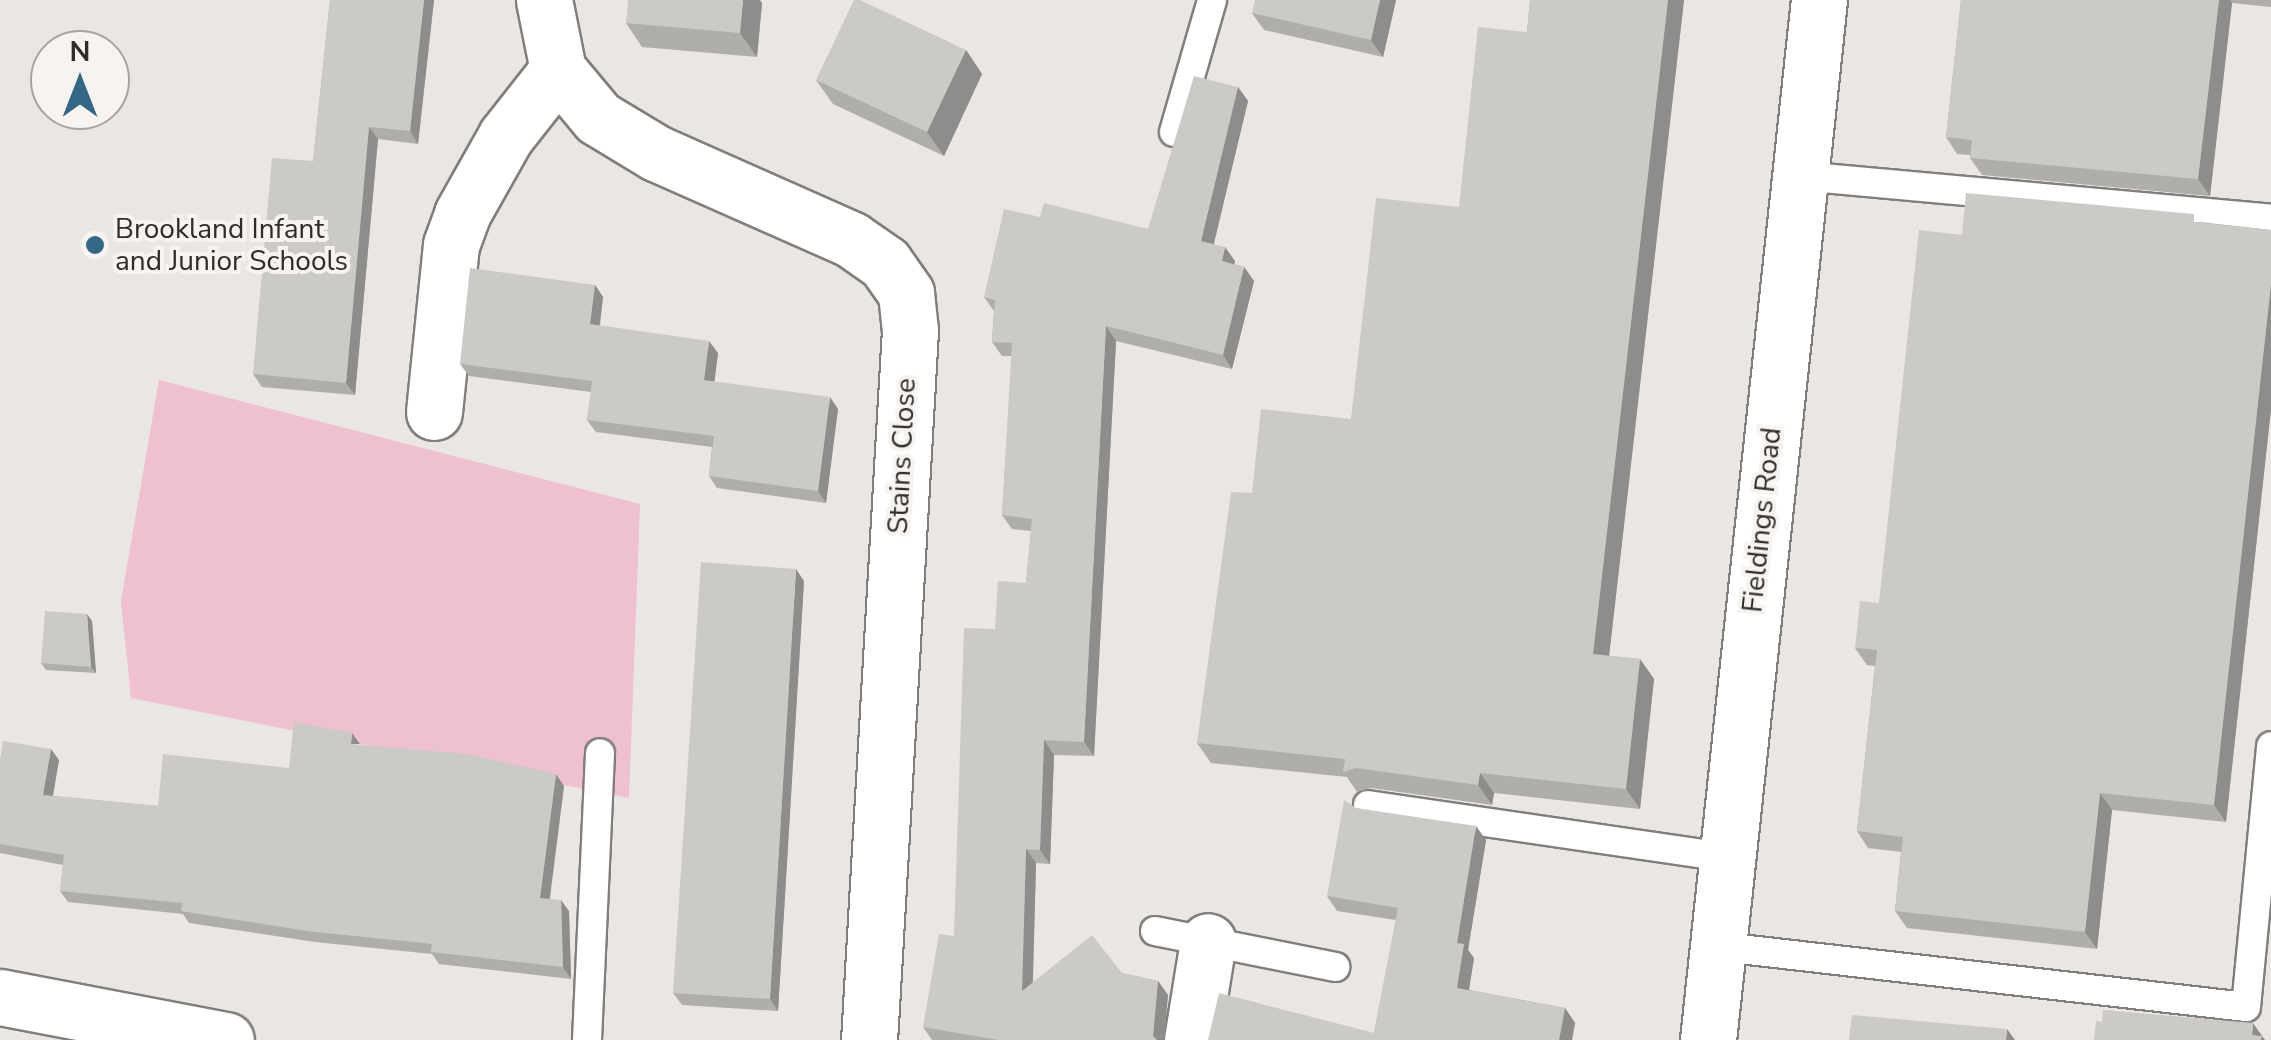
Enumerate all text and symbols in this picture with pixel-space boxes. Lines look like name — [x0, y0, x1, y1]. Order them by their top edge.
north arrow — [30, 30, 130, 130]
text: N — [70, 33, 90, 71]
place label: Brookland Infant and Junior Schools — [115, 212, 348, 278]
marker: Brookland Infant and Junior Schools — [84, 234, 106, 256]
street label: Stains Close — [881, 377, 923, 535]
street label: Fieldings Road — [1736, 426, 1788, 614]

